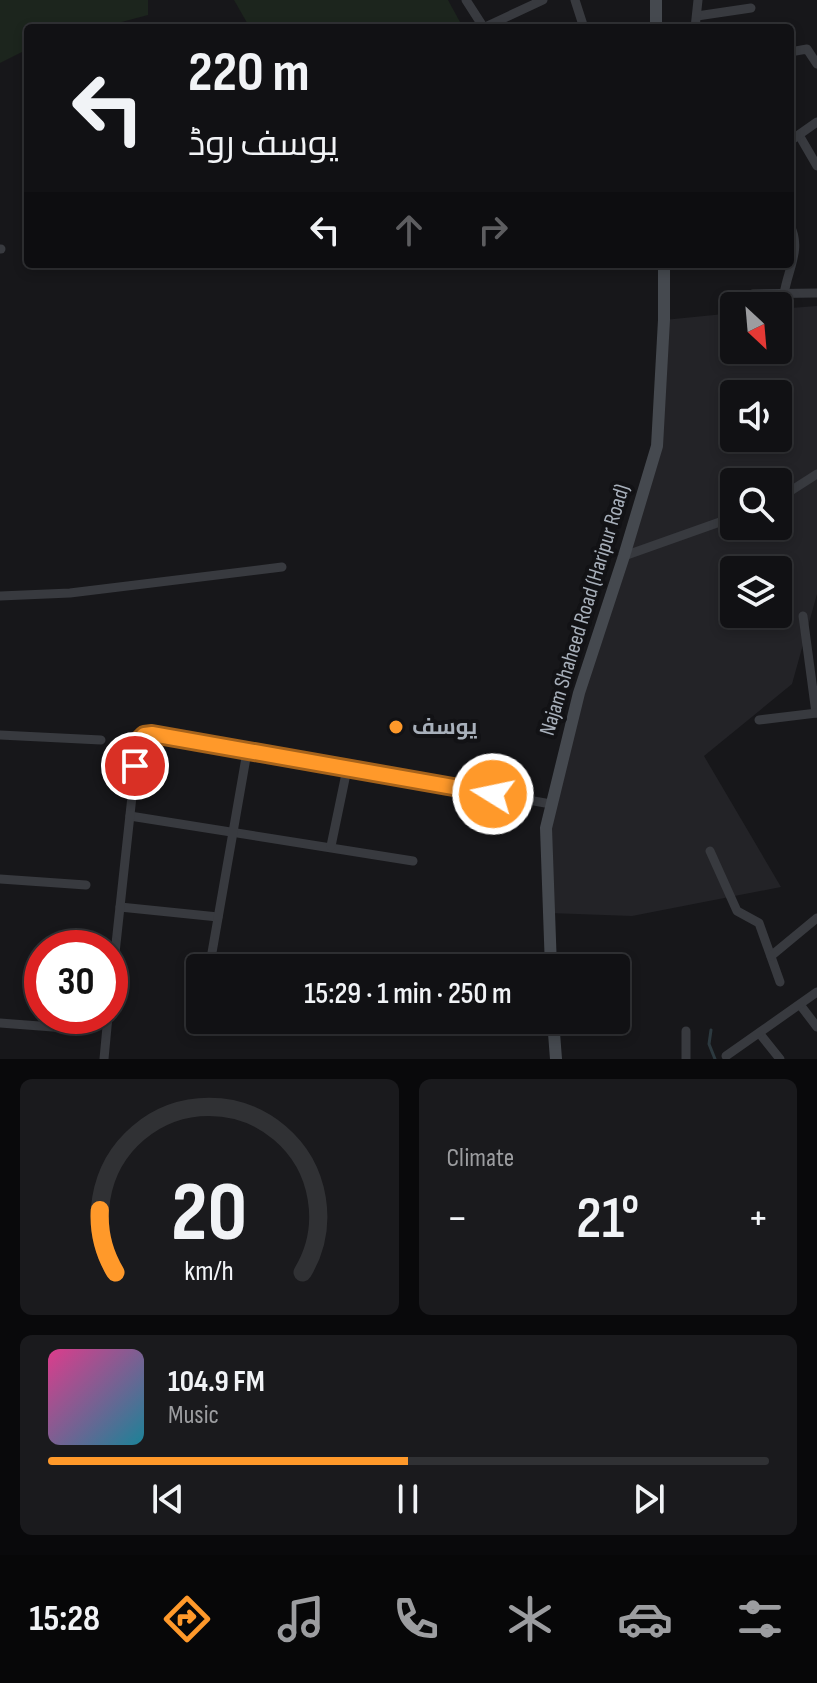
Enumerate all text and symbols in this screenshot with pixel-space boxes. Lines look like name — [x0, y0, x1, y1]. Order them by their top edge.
text: 220 m — [188, 40, 310, 107]
icon: left — [56, 56, 160, 160]
text: یوسف روڈ — [188, 123, 338, 166]
icon: left — [303, 208, 347, 252]
icon: ahead — [387, 208, 431, 252]
icon: right — [471, 208, 515, 252]
north arrow — [720, 292, 792, 364]
map controls — [720, 292, 792, 628]
button: sound — [720, 380, 792, 452]
button: search — [720, 468, 792, 540]
street label: Najam Shaheed Road (Haripur Road) — [534, 481, 636, 739]
button: layers — [720, 556, 792, 628]
place label: یوسف — [412, 714, 477, 741]
marker: یوسف — [387, 718, 405, 736]
pin — [101, 732, 169, 800]
icon: arrive — [113, 744, 157, 788]
position arrow — [451, 752, 535, 836]
speed limit sign: 30 — [24, 930, 128, 1034]
text: 15:29 · 1 min · 250 m — [304, 976, 512, 1012]
text: Climate — [447, 1143, 514, 1174]
text: 20 — [171, 1164, 247, 1264]
text: 21° — [576, 1183, 639, 1255]
text: − — [447, 1192, 468, 1245]
text: + — [747, 1192, 769, 1245]
text: km/h — [185, 1254, 234, 1289]
text: 104.9 FM — [168, 1364, 265, 1400]
text: Music — [168, 1400, 219, 1431]
icon: previous — [146, 1477, 190, 1521]
icon: pause — [386, 1477, 430, 1521]
icon: next — [627, 1477, 671, 1521]
icon: directions — [159, 1591, 215, 1647]
icon: music — [273, 1591, 329, 1647]
icon: phone — [388, 1591, 444, 1647]
icon: climate — [502, 1591, 558, 1647]
icon: car — [617, 1591, 673, 1647]
icon: filters — [732, 1591, 788, 1647]
text: 15:28 — [29, 1598, 100, 1641]

